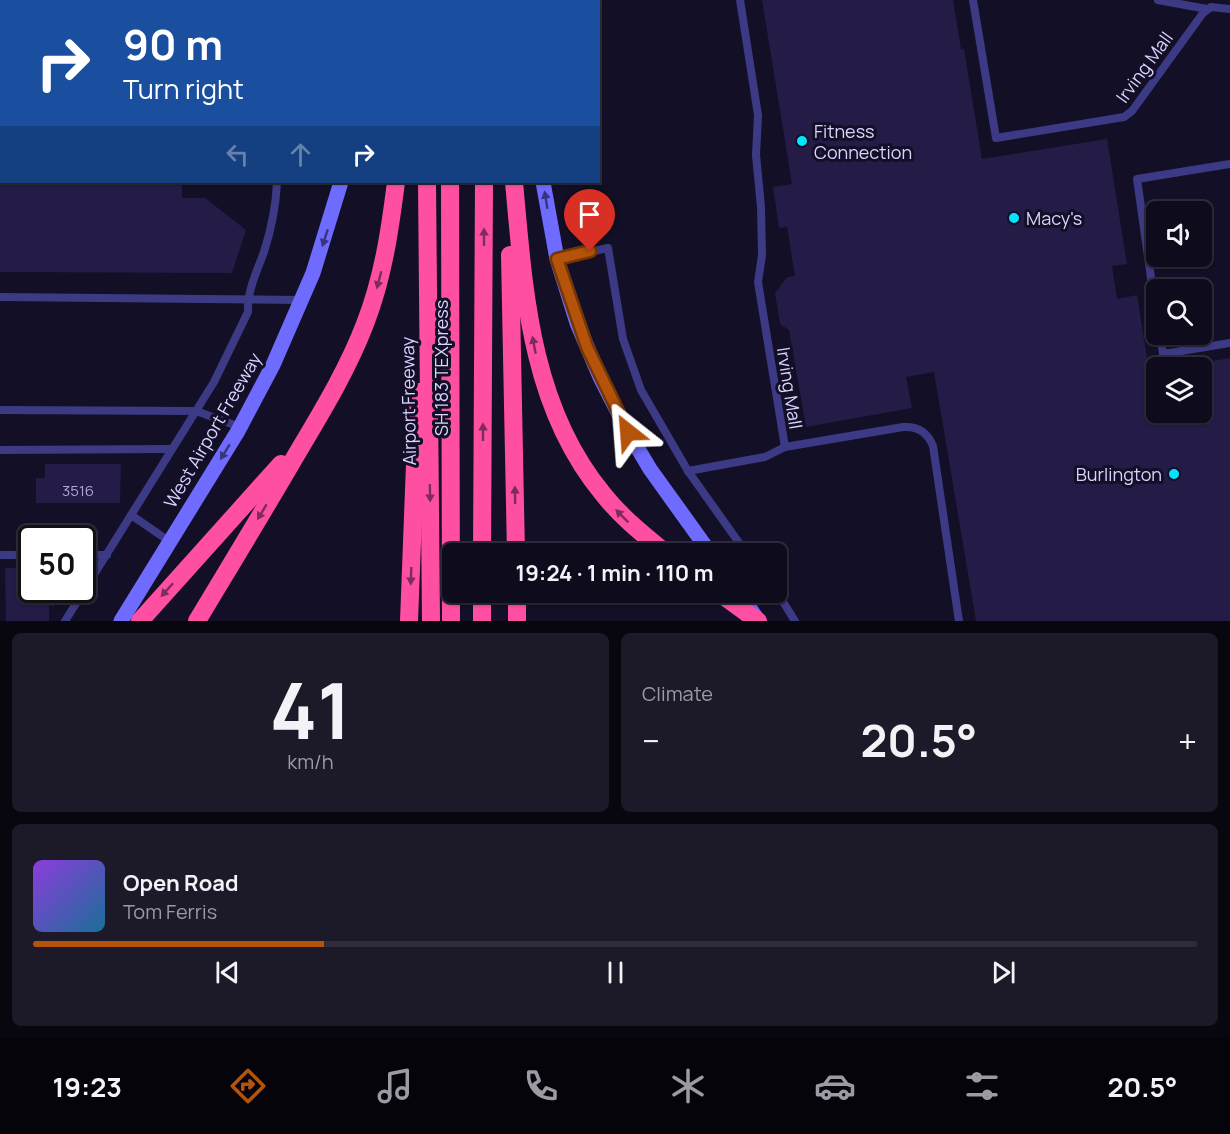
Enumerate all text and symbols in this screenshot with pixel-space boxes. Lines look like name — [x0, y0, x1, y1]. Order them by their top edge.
text: 90 m — [123, 15, 223, 73]
icon: right — [24, 24, 102, 102]
street label: Irving Mall — [1110, 27, 1178, 107]
text: Turn right — [123, 70, 244, 107]
place label: Fitness Connection — [814, 119, 912, 164]
marker: Fitness Connection — [795, 134, 809, 148]
icon: left — [221, 138, 254, 171]
icon: ahead — [284, 138, 317, 171]
icon: right — [347, 138, 380, 171]
pin — [564, 189, 615, 251]
one-way arrow — [541, 190, 550, 209]
icon: arrive — [573, 198, 606, 231]
map controls — [1146, 201, 1212, 423]
button: sound — [1146, 201, 1212, 267]
place label: Macy's — [1026, 206, 1082, 230]
marker: Macy's — [1007, 211, 1021, 225]
one-way arrow — [479, 228, 489, 247]
one-way arrow — [320, 229, 329, 247]
one-way arrow — [373, 271, 383, 289]
button: search — [1146, 279, 1212, 345]
street label: SH 183 TEXpress — [429, 300, 453, 436]
one-way arrow — [529, 335, 538, 354]
street label: Airport Freeway — [395, 336, 421, 466]
street label: Irving Mall — [772, 345, 808, 431]
street label: West Airport Freeway — [158, 348, 267, 512]
button: layers — [1146, 357, 1212, 423]
position arrow — [596, 400, 660, 464]
one-way arrow — [478, 423, 488, 442]
one-way arrow — [219, 444, 230, 460]
place label: Burlington — [1076, 462, 1162, 486]
marker: Burlington — [1167, 467, 1181, 481]
house number: 3516 — [62, 480, 94, 501]
one-way arrow — [425, 484, 435, 503]
one-way arrow — [510, 486, 519, 505]
one-way arrow — [257, 504, 268, 520]
one-way arrow — [616, 509, 630, 523]
speed limit sign: 50 — [18, 525, 96, 603]
text: 19:24 · 1 min · 110 m — [516, 558, 713, 588]
one-way arrow — [406, 566, 415, 585]
one-way arrow — [161, 582, 174, 597]
text: 41 — [270, 656, 351, 762]
text: Climate — [642, 680, 713, 707]
text: 20.5° — [861, 709, 977, 771]
text: − — [642, 718, 660, 763]
text: + — [1178, 718, 1197, 763]
text: km/h — [287, 748, 334, 775]
text: Open Road — [123, 868, 238, 898]
text: Tom Ferris — [123, 898, 217, 925]
icon: previous — [211, 956, 244, 989]
icon: pause — [599, 956, 632, 989]
icon: next — [987, 956, 1020, 989]
icon: directions — [227, 1065, 269, 1107]
icon: music — [374, 1065, 416, 1107]
icon: phone — [520, 1065, 562, 1107]
icon: climate — [667, 1065, 709, 1107]
icon: car — [814, 1065, 856, 1107]
icon: filters — [961, 1065, 1003, 1107]
text: 19:23 — [52, 1068, 122, 1105]
text: 20.5° — [1108, 1068, 1178, 1105]

